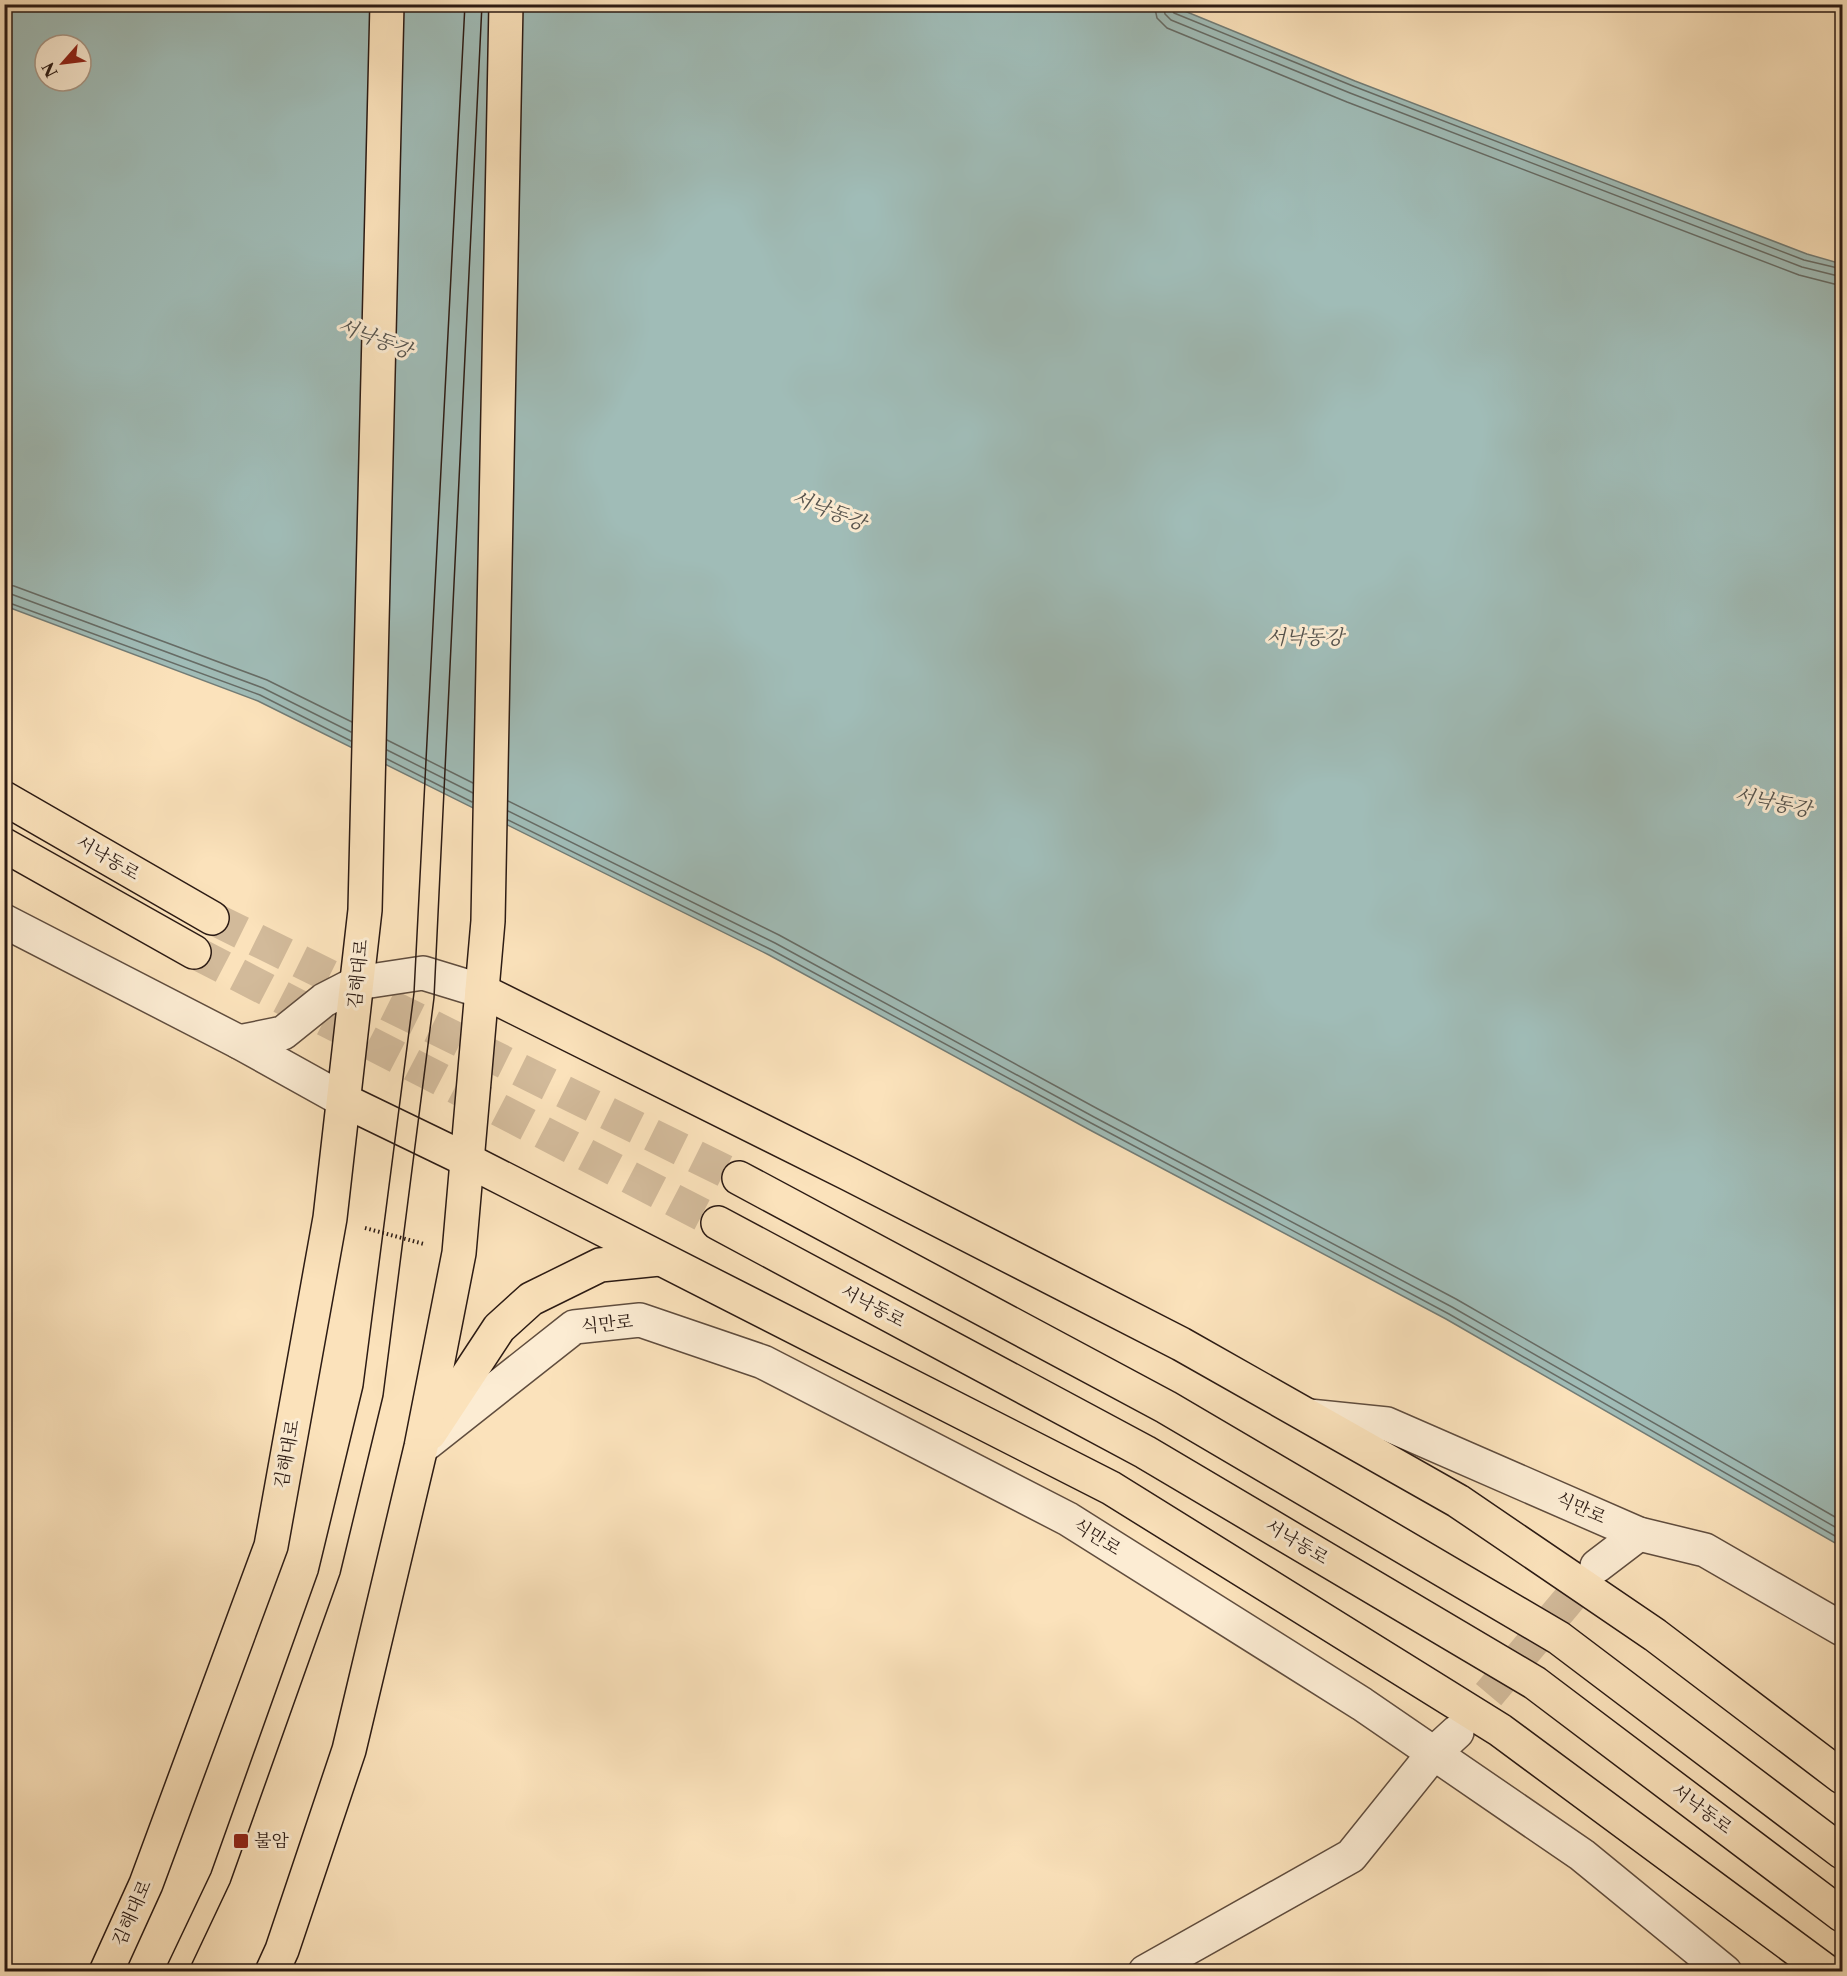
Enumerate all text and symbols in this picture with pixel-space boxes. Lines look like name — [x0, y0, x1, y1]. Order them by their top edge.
north arrow — [33, 33, 93, 93]
text: N — [38, 59, 62, 81]
water label: 서낙동강 — [335, 313, 418, 364]
water label: 서낙동강 — [789, 485, 872, 536]
water label: 서낙동강 — [1266, 625, 1346, 649]
water label: 서낙동강 — [1733, 782, 1816, 822]
street label: 서낙동로 — [72, 831, 144, 885]
street label: 김해대로 — [343, 938, 373, 1010]
street label: 서낙동로 — [837, 1280, 909, 1332]
street label: 식만로 — [580, 1310, 634, 1338]
street label: 김해대로 — [270, 1418, 304, 1490]
street label: 식만로 — [1553, 1487, 1609, 1529]
street label: 식만로 — [1069, 1514, 1125, 1560]
street label: 서낙동로 — [1262, 1515, 1332, 1569]
street label: 서낙동로 — [1668, 1779, 1736, 1839]
place label: 불암 — [254, 1830, 289, 1852]
marker: 불암 — [232, 1832, 250, 1850]
street label: 김해대로 — [108, 1877, 156, 1949]

